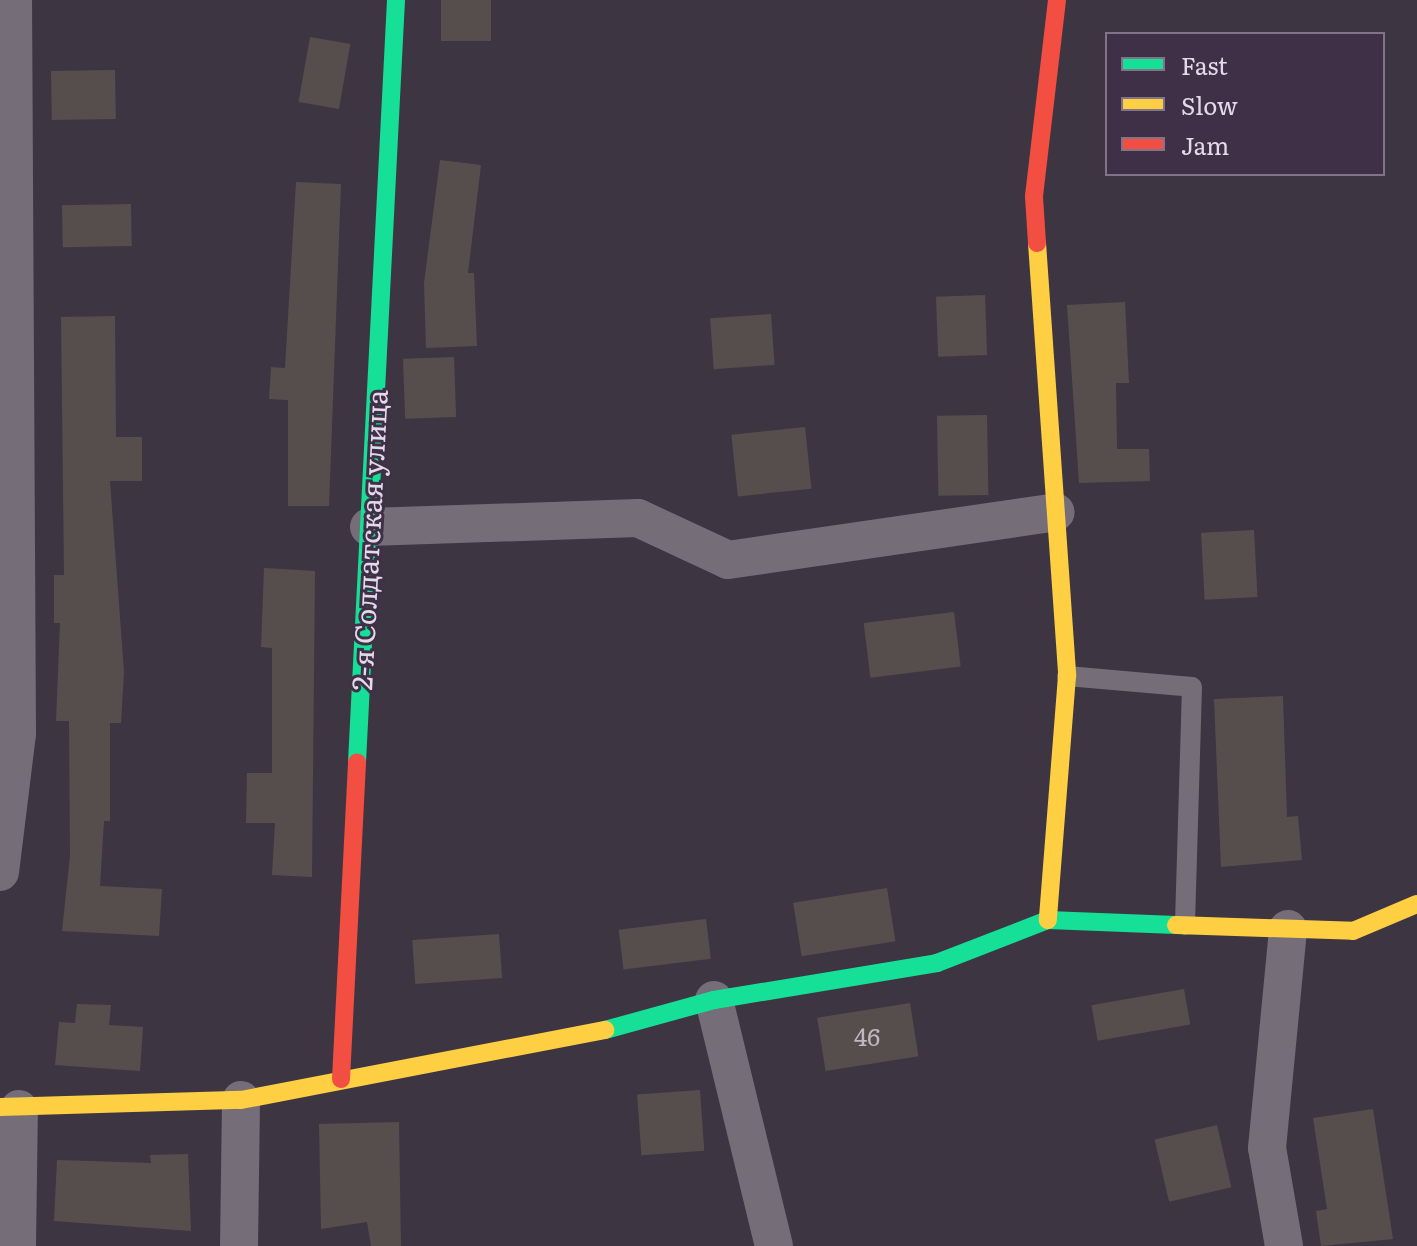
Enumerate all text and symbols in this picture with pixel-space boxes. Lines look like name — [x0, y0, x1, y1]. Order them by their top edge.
legend — [1105, 32, 1385, 176]
text: Fast — [1181, 47, 1228, 82]
text: Slow — [1181, 87, 1238, 122]
text: Jam — [1181, 127, 1229, 162]
street label: 2-я Солдатская улица — [343, 389, 393, 691]
house number: 46 — [854, 1022, 880, 1050]

